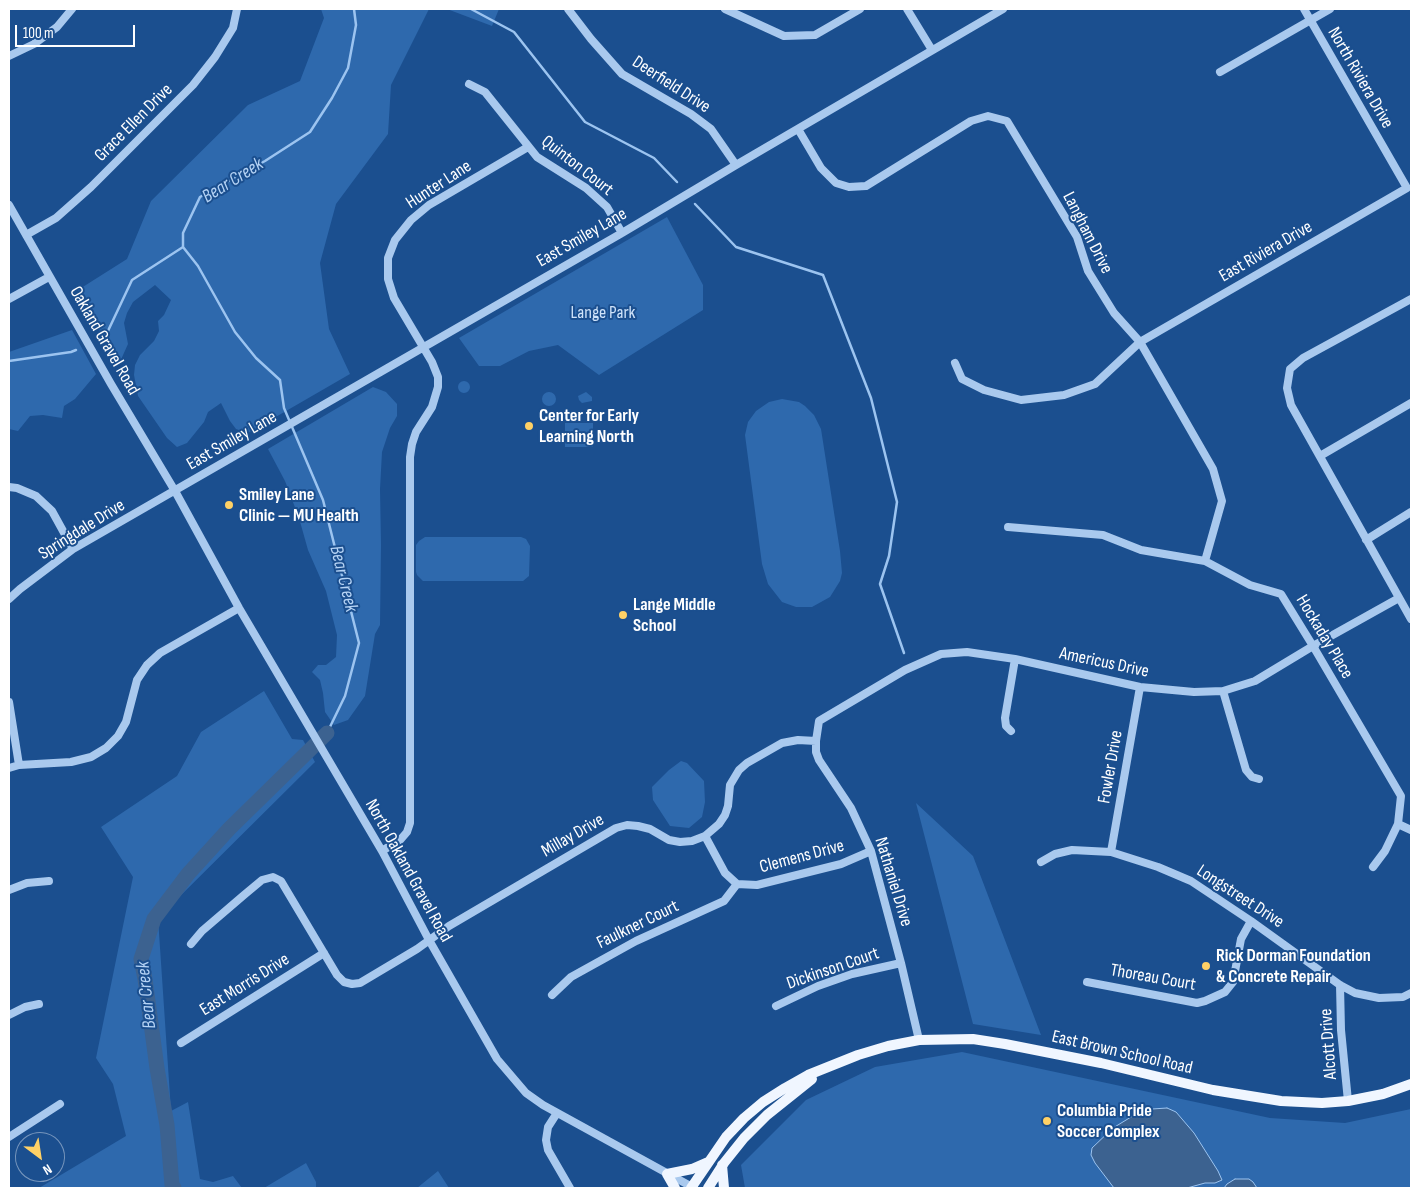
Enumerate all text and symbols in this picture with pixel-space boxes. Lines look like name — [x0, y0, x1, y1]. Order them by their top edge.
scale bar — [18, 15, 138, 47]
street label: North Riviera Drive — [1322, 23, 1398, 133]
text: 100 m — [23, 24, 54, 43]
street label: Deerfield Drive — [628, 52, 714, 118]
street label: Grace Ellen Drive — [91, 80, 177, 166]
street label: Quinton Court — [537, 131, 617, 201]
water label: Bear Creek — [198, 153, 268, 209]
street label: Hunter Lane — [402, 156, 476, 214]
street label: Langham Drive — [1057, 188, 1117, 278]
street label: East Smiley Lane — [533, 204, 631, 272]
street label: East Riviera Drive — [1215, 217, 1317, 287]
street label: Oakland Gravel Road — [64, 283, 144, 399]
park label: Lange Park — [571, 302, 635, 324]
place label: Center for Early Learning North — [539, 405, 639, 448]
street label: East Smiley Lane — [183, 407, 281, 475]
marker: Center for Early Learning North — [523, 420, 535, 432]
place label: Smiley Lane Clinic — MU Health — [239, 484, 359, 526]
street label: Springdale Drive — [35, 495, 129, 565]
marker: Smiley Lane Clinic — MU Health — [223, 499, 235, 511]
water label: Bear Creek — [324, 543, 362, 615]
street label: Hockaday Place — [1291, 591, 1357, 683]
place label: Lange Middle School — [633, 594, 716, 636]
marker: Lange Middle School — [617, 609, 629, 621]
street label: Americus Drive — [1057, 643, 1151, 683]
street label: Fowler Drive — [1094, 729, 1128, 805]
street label: North Oakland Gravel Road — [360, 796, 456, 946]
street label: Millay Drive — [538, 809, 608, 863]
street label: Clemens Drive — [757, 835, 847, 879]
street label: Nathaniel Drive — [869, 835, 917, 929]
street label: Longstreet Drive — [1192, 861, 1288, 933]
street label: Faulkner Court — [593, 896, 683, 954]
street label: Dickinson Court — [784, 943, 882, 995]
place label: Rick Dorman Foundation & Concrete Repair — [1216, 945, 1371, 988]
street label: East Morris Drive — [196, 949, 294, 1021]
water label: Bear Creek — [132, 960, 162, 1030]
street label: Thoreau Court — [1109, 960, 1197, 996]
marker: Rick Dorman Foundation & Concrete Repair — [1200, 960, 1212, 972]
street label: Alcott Drive — [1316, 1008, 1342, 1080]
street label: East Brown School Road — [1050, 1026, 1194, 1080]
place label: Columbia Pride Soccer Complex — [1057, 1100, 1159, 1142]
marker: Columbia Pride Soccer Complex — [1041, 1115, 1053, 1127]
north arrow — [15, 1132, 65, 1182]
text: N — [40, 1160, 55, 1179]

